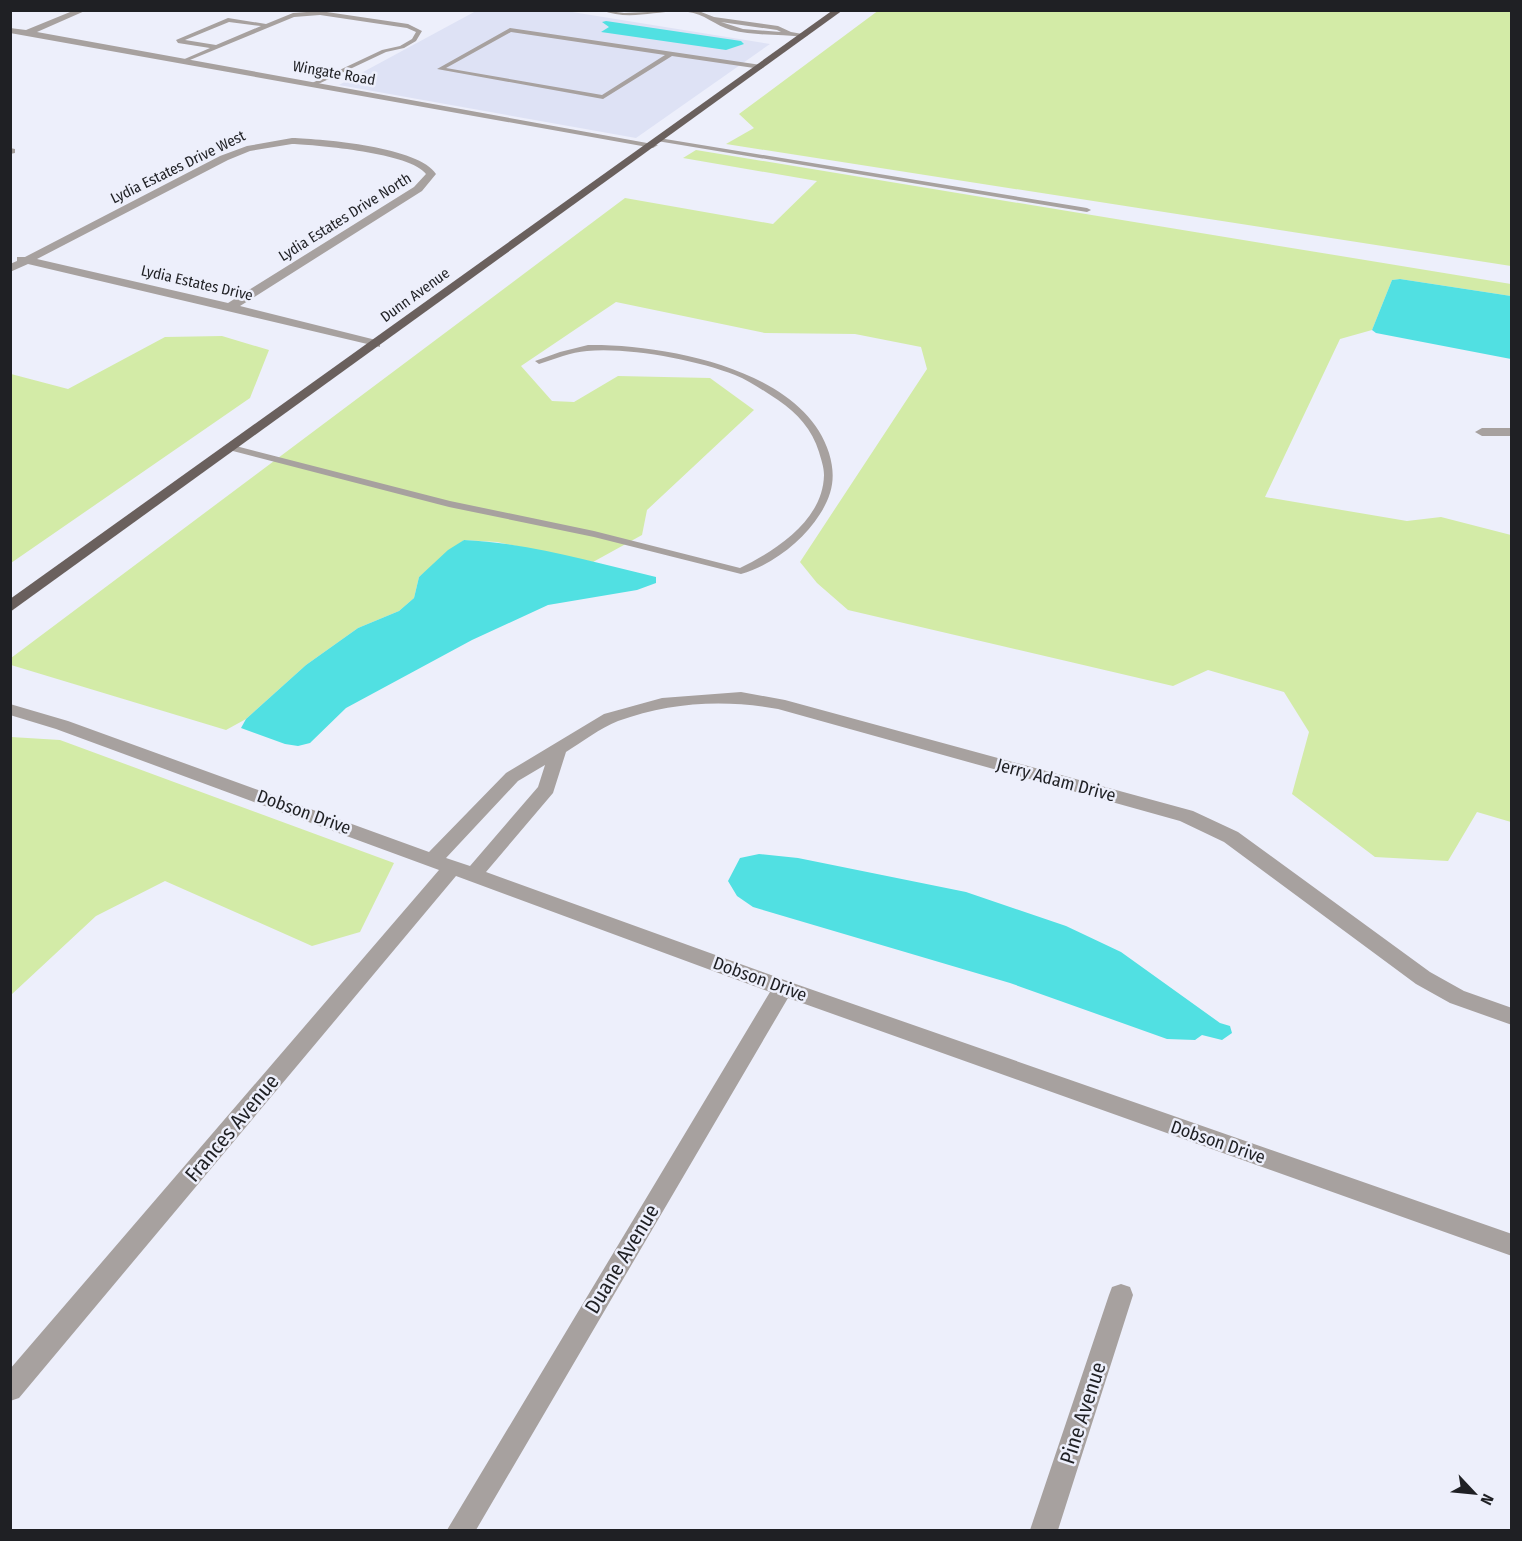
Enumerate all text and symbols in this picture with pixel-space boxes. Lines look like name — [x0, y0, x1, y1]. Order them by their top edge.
street label: Wingate Road — [291, 57, 377, 89]
street label: Lydia Estates Drive West — [108, 127, 248, 207]
street label: Lydia Estates Drive North — [275, 169, 415, 265]
street label: Lydia Estates Drive — [139, 261, 255, 305]
street label: Dunn Avenue — [377, 264, 453, 326]
street label: Jerry Adam Drive — [994, 753, 1118, 807]
street label: Dobson Drive — [254, 785, 354, 839]
street label: Dobson Drive — [710, 952, 810, 1006]
street label: Frances Avenue — [179, 1069, 285, 1187]
street label: Dobson Drive — [1168, 1116, 1268, 1168]
street label: Duane Avenue — [579, 1200, 665, 1318]
street label: Pine Avenue — [1054, 1359, 1112, 1467]
north arrow — [1444, 1463, 1504, 1523]
text: N — [1476, 1491, 1498, 1508]

